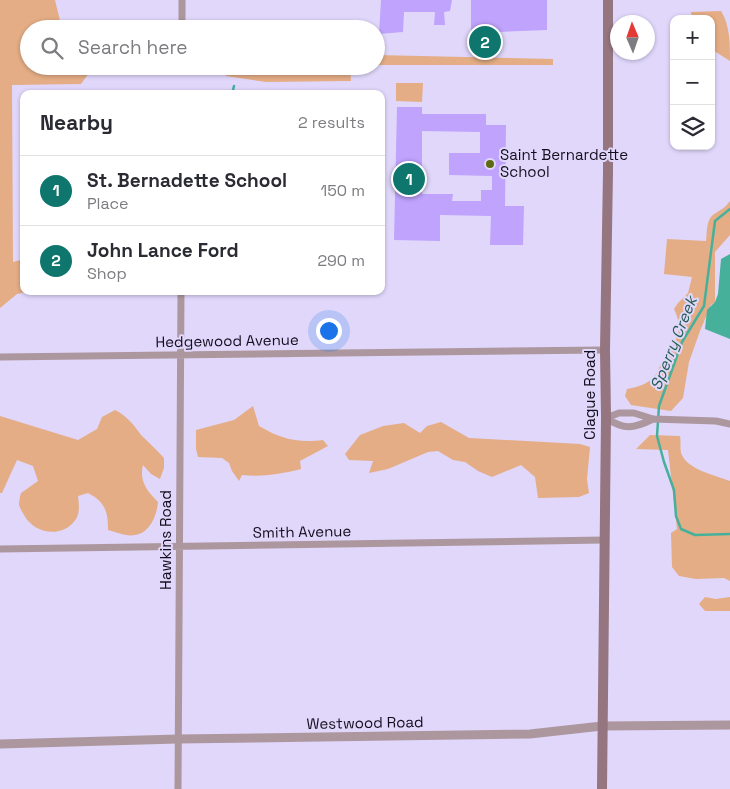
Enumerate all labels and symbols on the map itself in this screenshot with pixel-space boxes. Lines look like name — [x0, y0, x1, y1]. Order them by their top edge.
north arrow — [610, 15, 655, 60]
pin: 2 — [469, 23, 501, 61]
place label: Saint Bernardette School — [500, 145, 628, 181]
marker: Saint Bernardette School — [484, 158, 496, 170]
pin: 1 — [393, 160, 425, 198]
water label: Sperry Creek — [645, 291, 703, 393]
your location — [316, 318, 342, 344]
street label: Hedgewood Avenue — [155, 330, 299, 351]
street label: Clague Road — [580, 350, 599, 440]
street label: Hawkins Road — [156, 490, 175, 590]
street label: Smith Avenue — [253, 521, 352, 542]
street label: Westwood Road — [306, 712, 424, 733]

